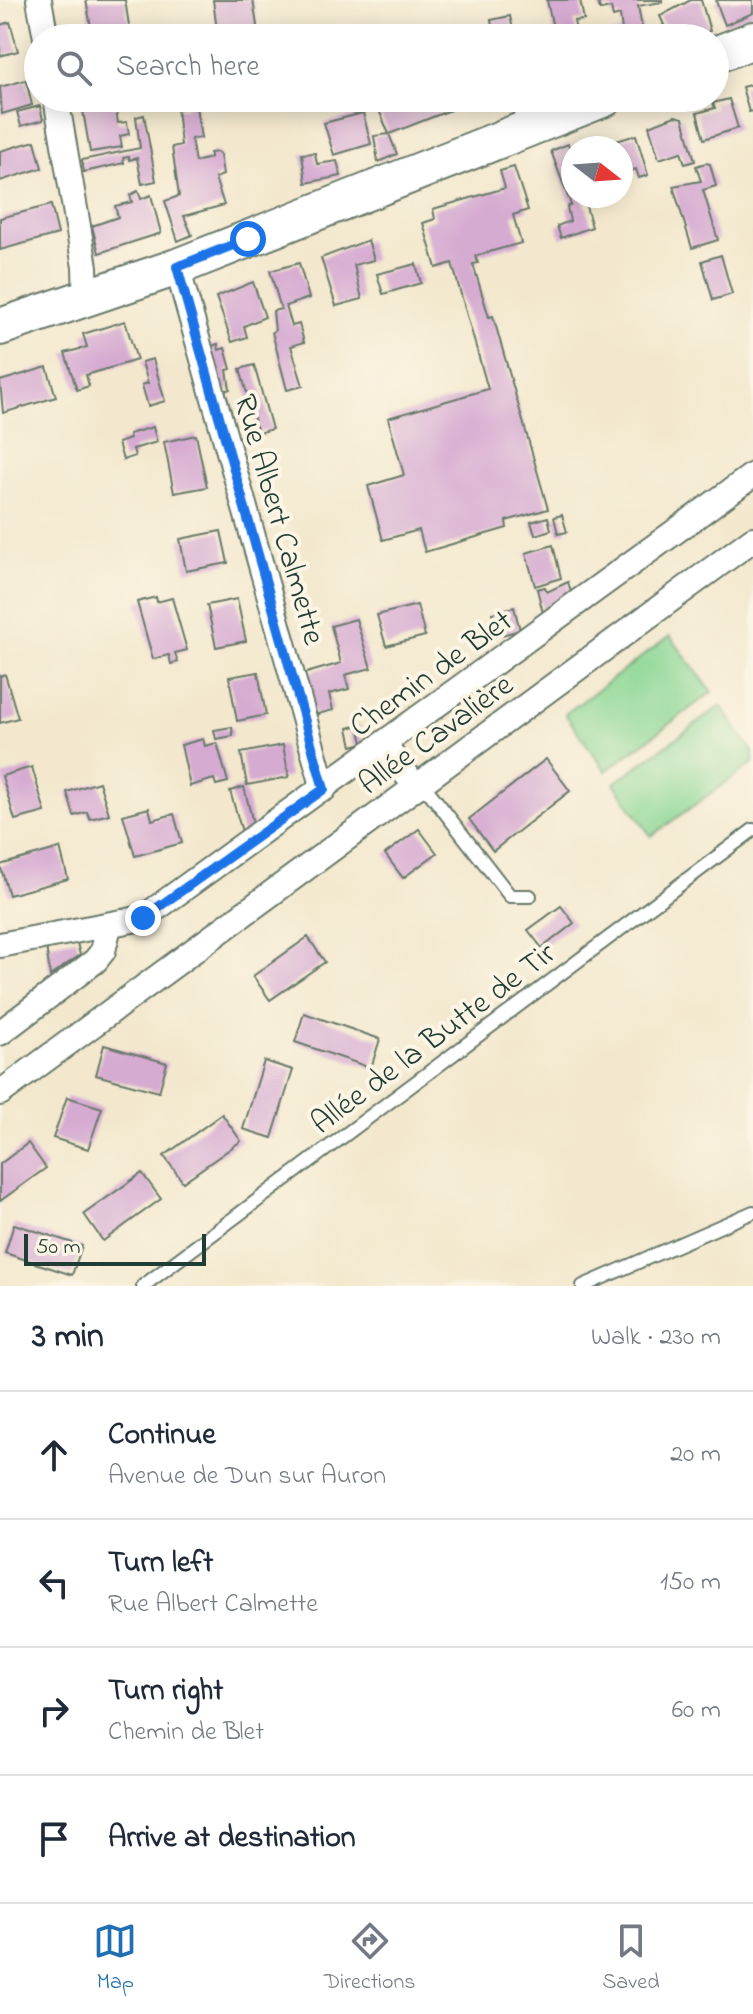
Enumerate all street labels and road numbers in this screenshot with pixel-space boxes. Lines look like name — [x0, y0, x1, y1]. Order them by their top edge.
street label: Rue Albert Calmette — [219, 389, 336, 651]
street label: Chemin de Blet — [341, 599, 524, 750]
street label: Allée Cavalière — [350, 663, 525, 808]
street label: Allée de la Butte de Tir — [302, 932, 567, 1148]

